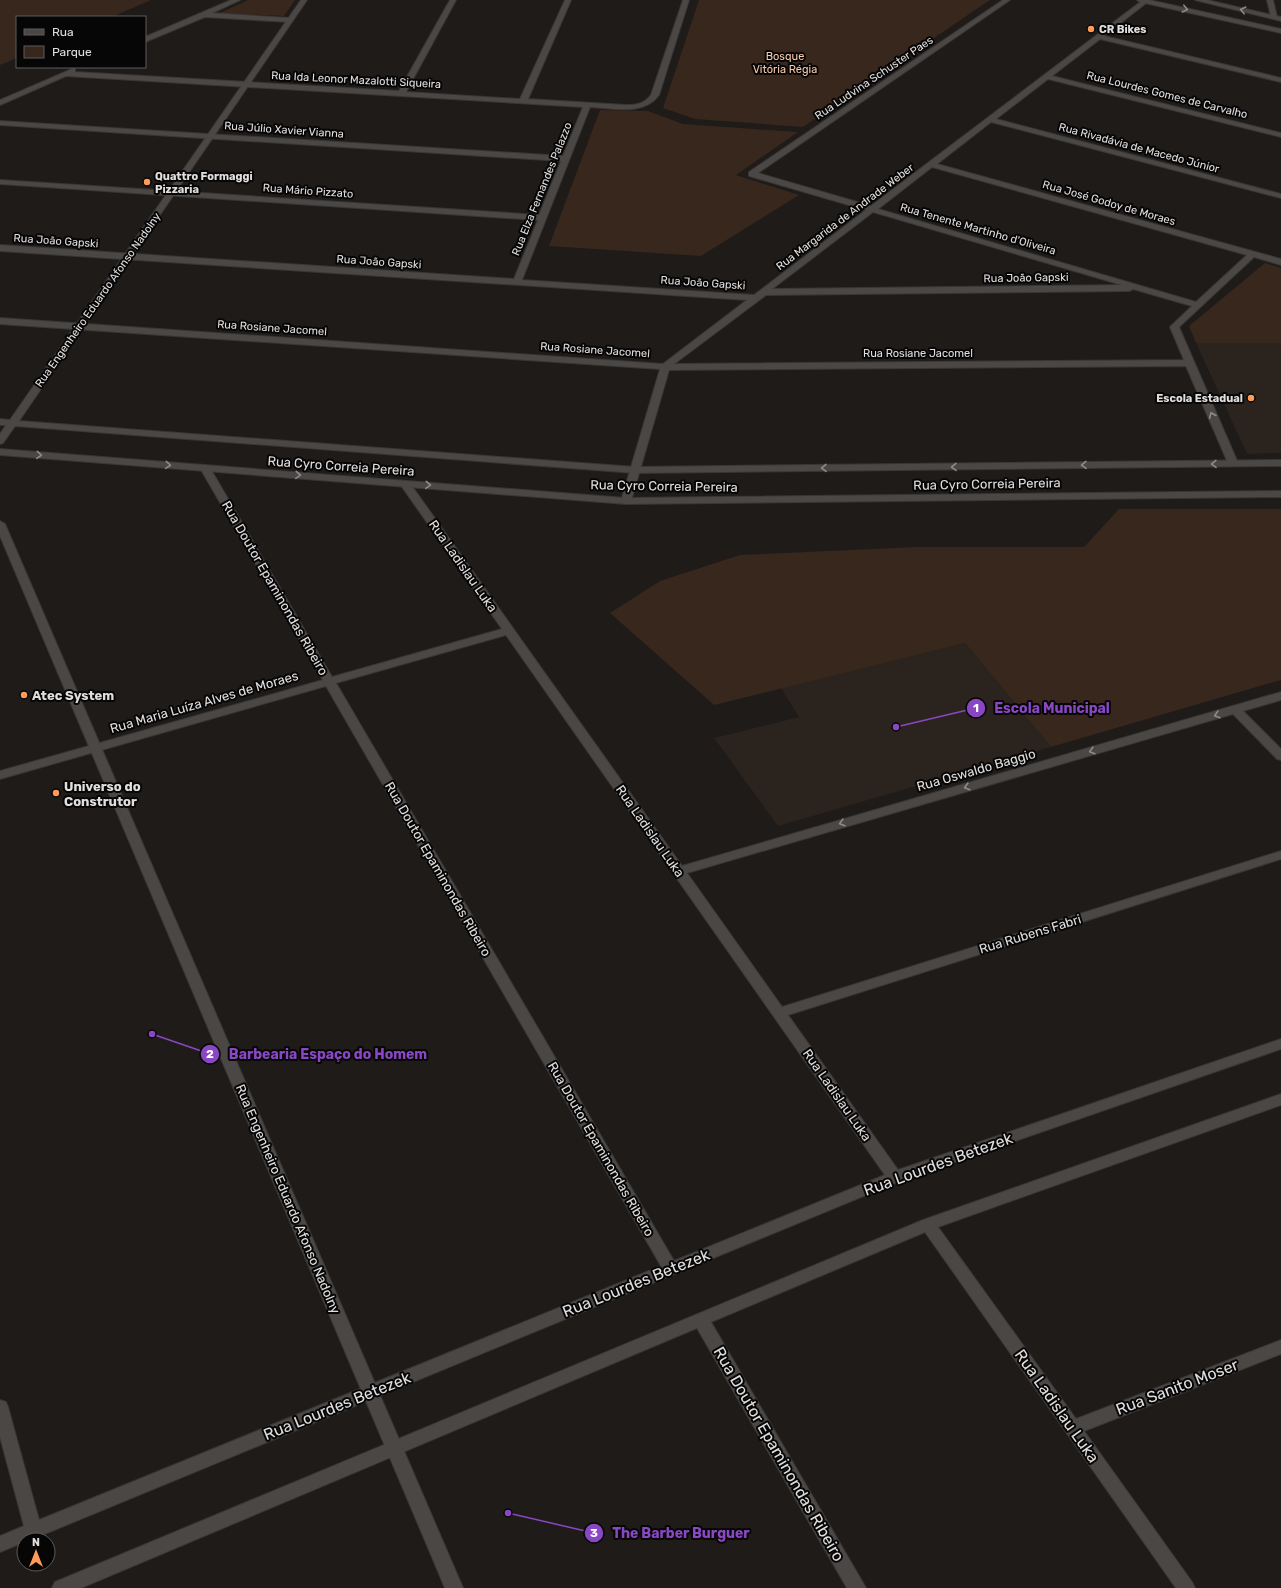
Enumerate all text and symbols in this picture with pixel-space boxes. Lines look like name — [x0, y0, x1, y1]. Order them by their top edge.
one-way arrow — [1181, 4, 1188, 13]
one-way arrow — [1240, 7, 1246, 15]
legend — [16, 16, 146, 68]
place label: CR Bikes — [1099, 23, 1146, 36]
marker: CR Bikes — [1086, 24, 1096, 34]
text: Rua — [52, 25, 74, 39]
street label: Rua Ludvina Schuster Paes — [812, 33, 936, 122]
text: Parque — [52, 45, 92, 59]
park label: Bosque Vitória Régia — [753, 50, 817, 76]
street label: Rua Ida Leonor Mazalotti Siqueira — [271, 69, 441, 91]
street label: Rua Lourdes Gomes de Carvalho — [1085, 69, 1249, 121]
street label: Rua Júlio Xavier Vianna — [224, 119, 344, 141]
street label: Rua Elza Fernandes Palazzo — [509, 120, 575, 258]
street label: Rua Rivadávia de Macedo Júnior — [1057, 120, 1222, 176]
street label: Rua Margarida de Andrade Weber — [774, 160, 917, 273]
place label: Quattro Formaggi Pizzaria — [155, 170, 253, 196]
marker: Quattro Formaggi Pizzaria — [142, 177, 152, 187]
street label: Rua José Godoy de Moraes — [1041, 178, 1177, 228]
street label: Rua Mário Pizzato — [262, 181, 354, 201]
street label: Rua Tenente Martinho d'Oliveira — [899, 201, 1057, 257]
street label: Rua Engenheiro Eduardo Afonso Nadolny — [33, 210, 163, 390]
street label: Rua João Gapski — [13, 232, 99, 250]
street label: Rua João Gapski — [336, 253, 422, 271]
street label: Rua João Gapski — [983, 271, 1069, 285]
street label: Rua João Gapski — [660, 274, 746, 292]
street label: Rua Rosiane Jacomel — [217, 318, 327, 338]
street label: Rua Rosiane Jacomel — [540, 340, 650, 360]
street label: Rua Rosiane Jacomel — [863, 347, 973, 360]
place label: Escola Estadual — [1156, 392, 1243, 405]
marker: Escola Estadual — [1246, 393, 1256, 403]
one-way arrow — [1209, 411, 1217, 419]
one-way arrow — [36, 450, 42, 459]
street label: Rua Cyro Correia Pereira — [267, 453, 415, 479]
one-way arrow — [1211, 459, 1217, 468]
one-way arrow — [165, 461, 171, 470]
one-way arrow — [1081, 461, 1087, 469]
one-way arrow — [951, 463, 957, 471]
one-way arrow — [821, 464, 827, 472]
one-way arrow — [295, 471, 301, 480]
street label: Rua Cyro Correia Pereira — [913, 475, 1061, 493]
street label: Rua Cyro Correia Pereira — [590, 477, 738, 495]
one-way arrow — [425, 481, 431, 490]
street label: Rua Doutor Epaminondas Ribeiro — [219, 498, 331, 678]
street label: Rua Ladislau Luka — [426, 517, 500, 615]
street label: Rua Maria Luíza Alves de Moraes — [108, 668, 300, 736]
place label: Atec System — [32, 688, 114, 703]
marker: Atec System — [19, 690, 29, 700]
callout: Escola Municipal — [966, 695, 1118, 721]
text: Escola Municipal — [994, 700, 1110, 717]
text: 1 — [973, 701, 979, 715]
one-way arrow — [1213, 710, 1220, 719]
street label: Rua Oswaldo Baggio — [915, 746, 1037, 795]
one-way arrow — [1088, 746, 1095, 755]
place label: Universo do Construtor — [64, 779, 141, 809]
street label: Rua Doutor Epaminondas Ribeiro — [382, 779, 494, 959]
street label: Rua Ladislau Luka — [613, 782, 687, 880]
one-way arrow — [964, 782, 971, 791]
marker: Universo do Construtor — [51, 788, 61, 798]
one-way arrow — [839, 818, 846, 827]
street label: Rua Rubens Fabri — [977, 911, 1083, 957]
callout: Barbearia Espaço do Homem — [200, 1041, 435, 1067]
text: Barbearia Espaço do Homem — [229, 1046, 427, 1063]
street label: Rua Ladislau Luka — [800, 1046, 874, 1144]
text: 2 — [206, 1047, 214, 1061]
street label: Rua Doutor Epaminondas Ribeiro — [545, 1059, 657, 1239]
street label: Rua Engenheiro Eduardo Afonso Nadolny — [232, 1082, 343, 1316]
street label: Rua Lourdes Betezek — [861, 1128, 1016, 1200]
street label: Rua Lourdes Betezek — [560, 1245, 713, 1321]
street label: Rua Doutor Epaminondas Ribeiro — [710, 1343, 848, 1565]
street label: Rua Ladislau Luka — [1011, 1346, 1103, 1466]
street label: Rua Sanito Moser — [1113, 1355, 1241, 1419]
street label: Rua Lourdes Betezek — [261, 1368, 414, 1444]
callout: The Barber Burguer — [584, 1520, 758, 1546]
text: The Barber Burguer — [612, 1525, 750, 1542]
text: 3 — [590, 1526, 598, 1540]
north arrow — [16, 1532, 56, 1572]
text: N — [32, 1536, 40, 1549]

